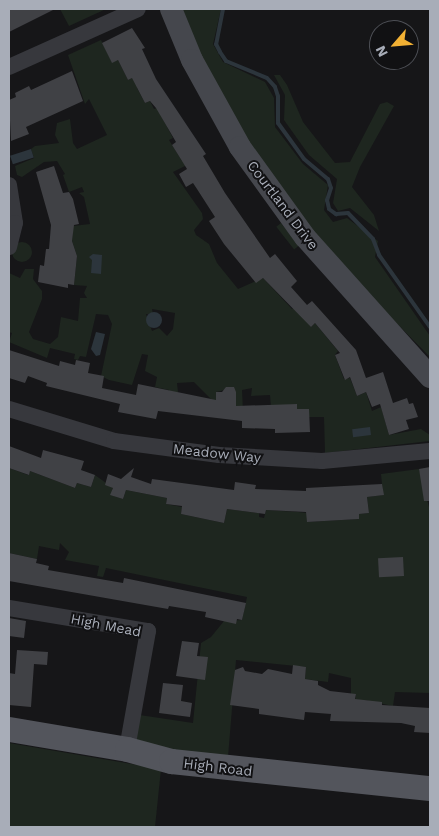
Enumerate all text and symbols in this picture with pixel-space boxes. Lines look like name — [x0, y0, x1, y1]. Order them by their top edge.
north arrow — [369, 20, 419, 70]
text: N — [372, 43, 391, 60]
street label: Courtland Drive — [244, 157, 322, 253]
street label: Meadow Way — [172, 440, 262, 466]
street label: High Mead — [69, 610, 143, 640]
street label: High Road — [183, 754, 253, 780]

